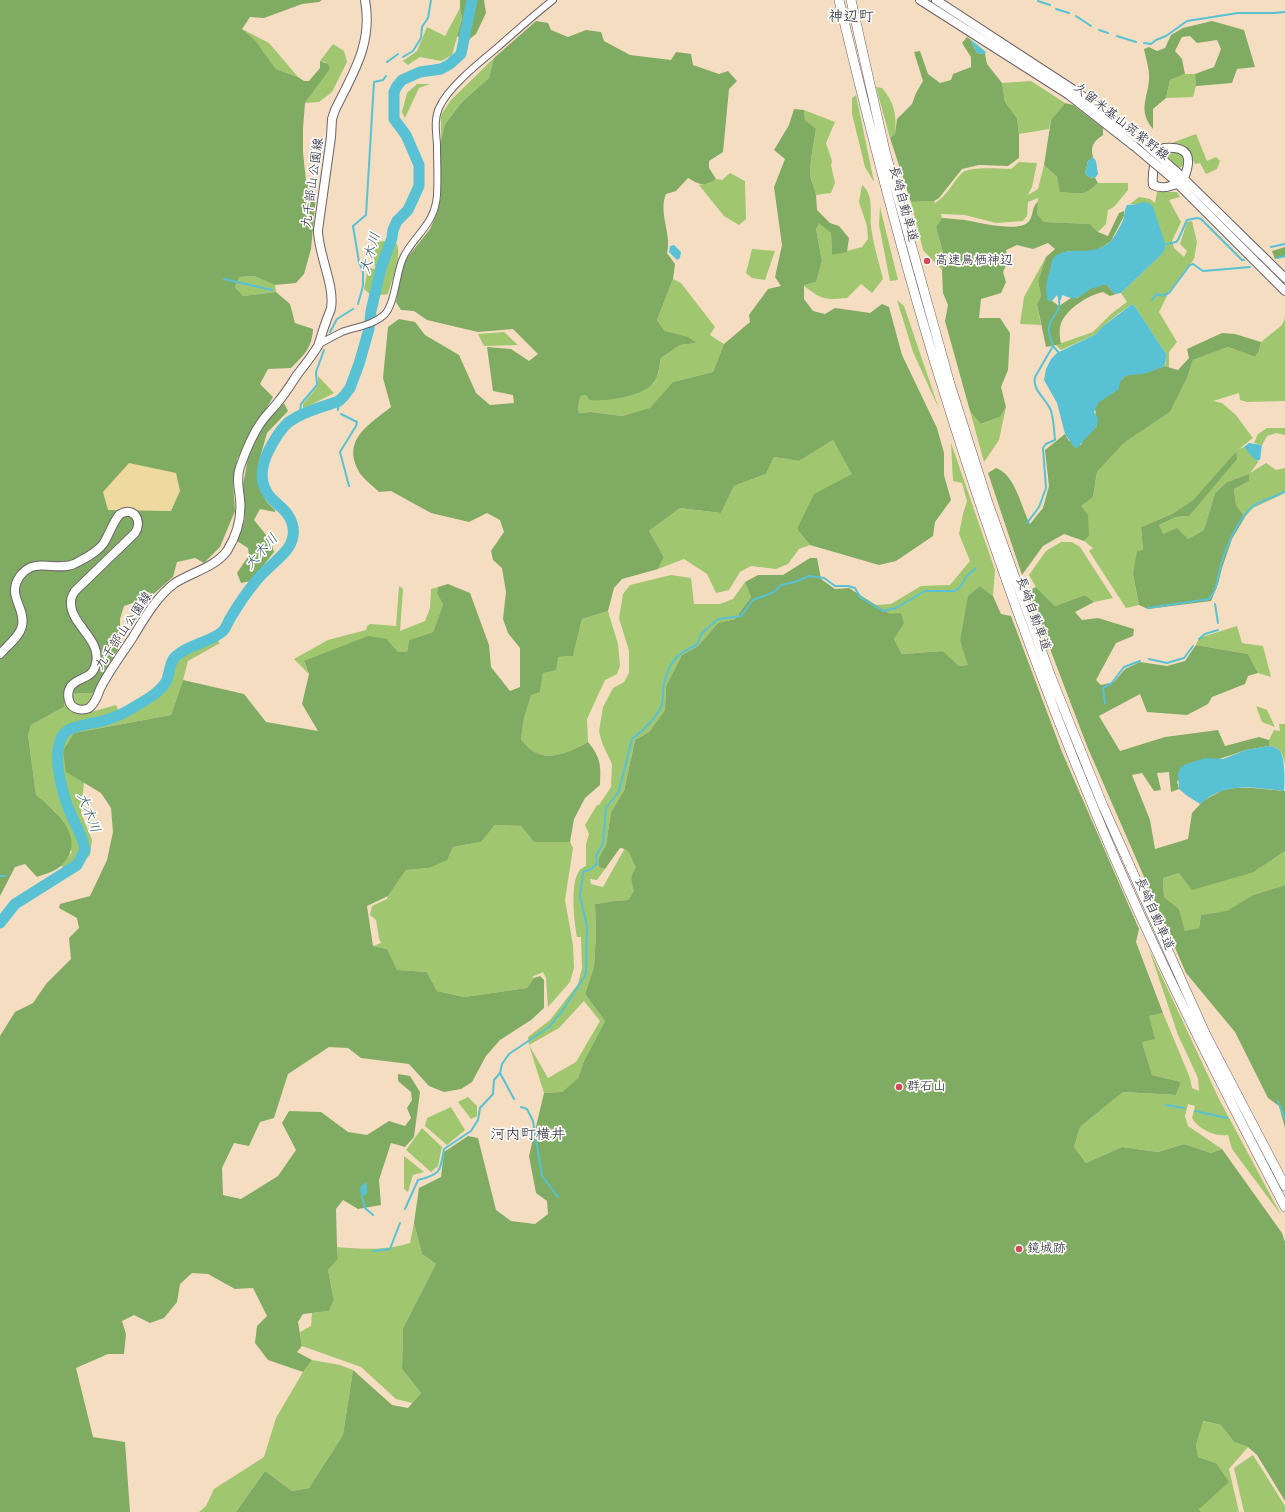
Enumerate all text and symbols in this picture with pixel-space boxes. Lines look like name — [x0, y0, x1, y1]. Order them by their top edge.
district label: 神辺町 — [829, 8, 873, 26]
street label: 久留米基山筑紫野線 — [1070, 80, 1172, 164]
street label: 九千部山公園線 — [299, 137, 327, 229]
street label: 長崎自動車道 — [885, 164, 921, 244]
water label: 大木川 — [357, 230, 385, 276]
place label: 高速鳥栖神辺 — [935, 253, 1013, 269]
marker: 高速鳥栖神辺 — [922, 256, 932, 266]
water label: 大木川 — [242, 531, 282, 573]
street label: 長崎自動車道 — [1012, 575, 1054, 653]
street label: 九千部山公園線 — [92, 589, 156, 673]
water label: 大木川 — [73, 790, 103, 836]
street label: 長崎自動車道 — [1131, 875, 1177, 953]
place label: 群石山 — [907, 1079, 946, 1095]
marker: 群石山 — [894, 1082, 904, 1092]
district label: 河内町横井 — [491, 1126, 565, 1144]
place label: 鏡城跡 — [1027, 1241, 1066, 1257]
marker: 鏡城跡 — [1014, 1244, 1024, 1254]

